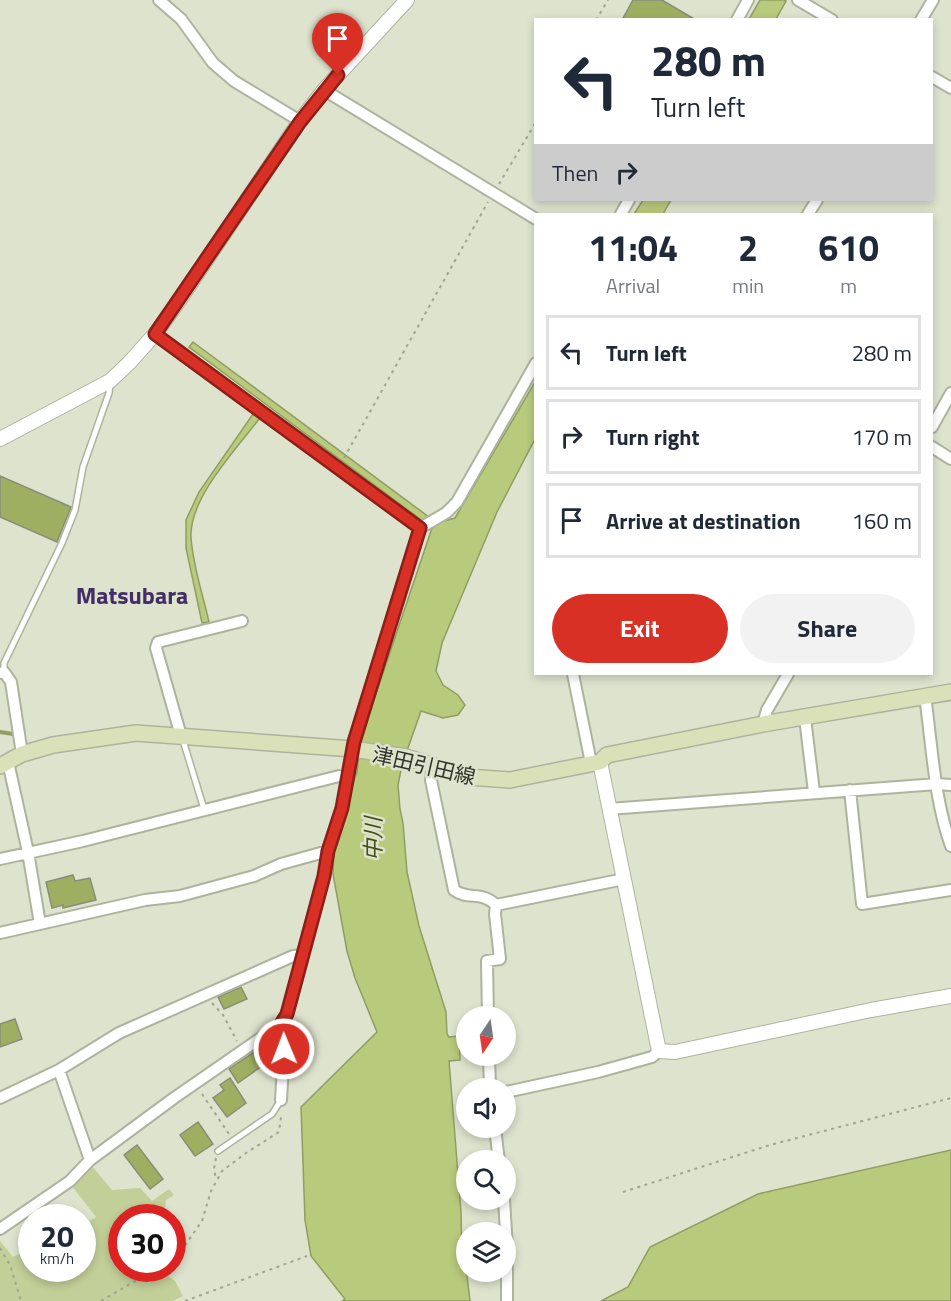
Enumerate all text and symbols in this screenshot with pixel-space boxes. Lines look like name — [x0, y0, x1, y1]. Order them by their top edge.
pin — [312, 13, 363, 75]
icon: arrive — [321, 22, 354, 55]
text: 280 m — [651, 28, 766, 92]
icon: left — [552, 42, 630, 120]
text: Turn left — [651, 86, 745, 127]
text: Then — [552, 156, 598, 190]
icon: right — [610, 156, 643, 189]
text: 11:04 — [588, 220, 678, 275]
text: 2 — [738, 220, 758, 275]
text: 610 — [818, 220, 879, 275]
text: Arrival — [606, 270, 660, 301]
text: min — [732, 270, 764, 301]
text: m — [840, 270, 857, 301]
icon: left — [555, 336, 588, 369]
text: Turn left — [606, 336, 687, 370]
text: 280 m — [852, 336, 912, 370]
icon: right — [555, 420, 588, 453]
text: Turn right — [606, 420, 700, 454]
text: 170 m — [852, 420, 912, 454]
icon: arrive — [555, 504, 588, 537]
text: Arrive at destination — [606, 504, 801, 538]
text: 160 m — [852, 504, 912, 538]
district label: Matsubara — [76, 577, 188, 613]
button: Exit — [552, 594, 728, 663]
button: Share — [740, 594, 915, 663]
street label: 津田引田線 — [369, 738, 479, 792]
water label: 中川 — [356, 815, 390, 861]
north arrow — [456, 1006, 516, 1066]
map controls — [456, 1006, 516, 1282]
position arrow — [252, 1017, 316, 1081]
button: sound — [456, 1078, 516, 1138]
button: search — [456, 1150, 516, 1210]
speed limit sign: 30 — [108, 1204, 186, 1282]
text: 20 — [40, 1213, 74, 1259]
button: layers — [456, 1222, 516, 1282]
text: km/h — [40, 1247, 74, 1270]

